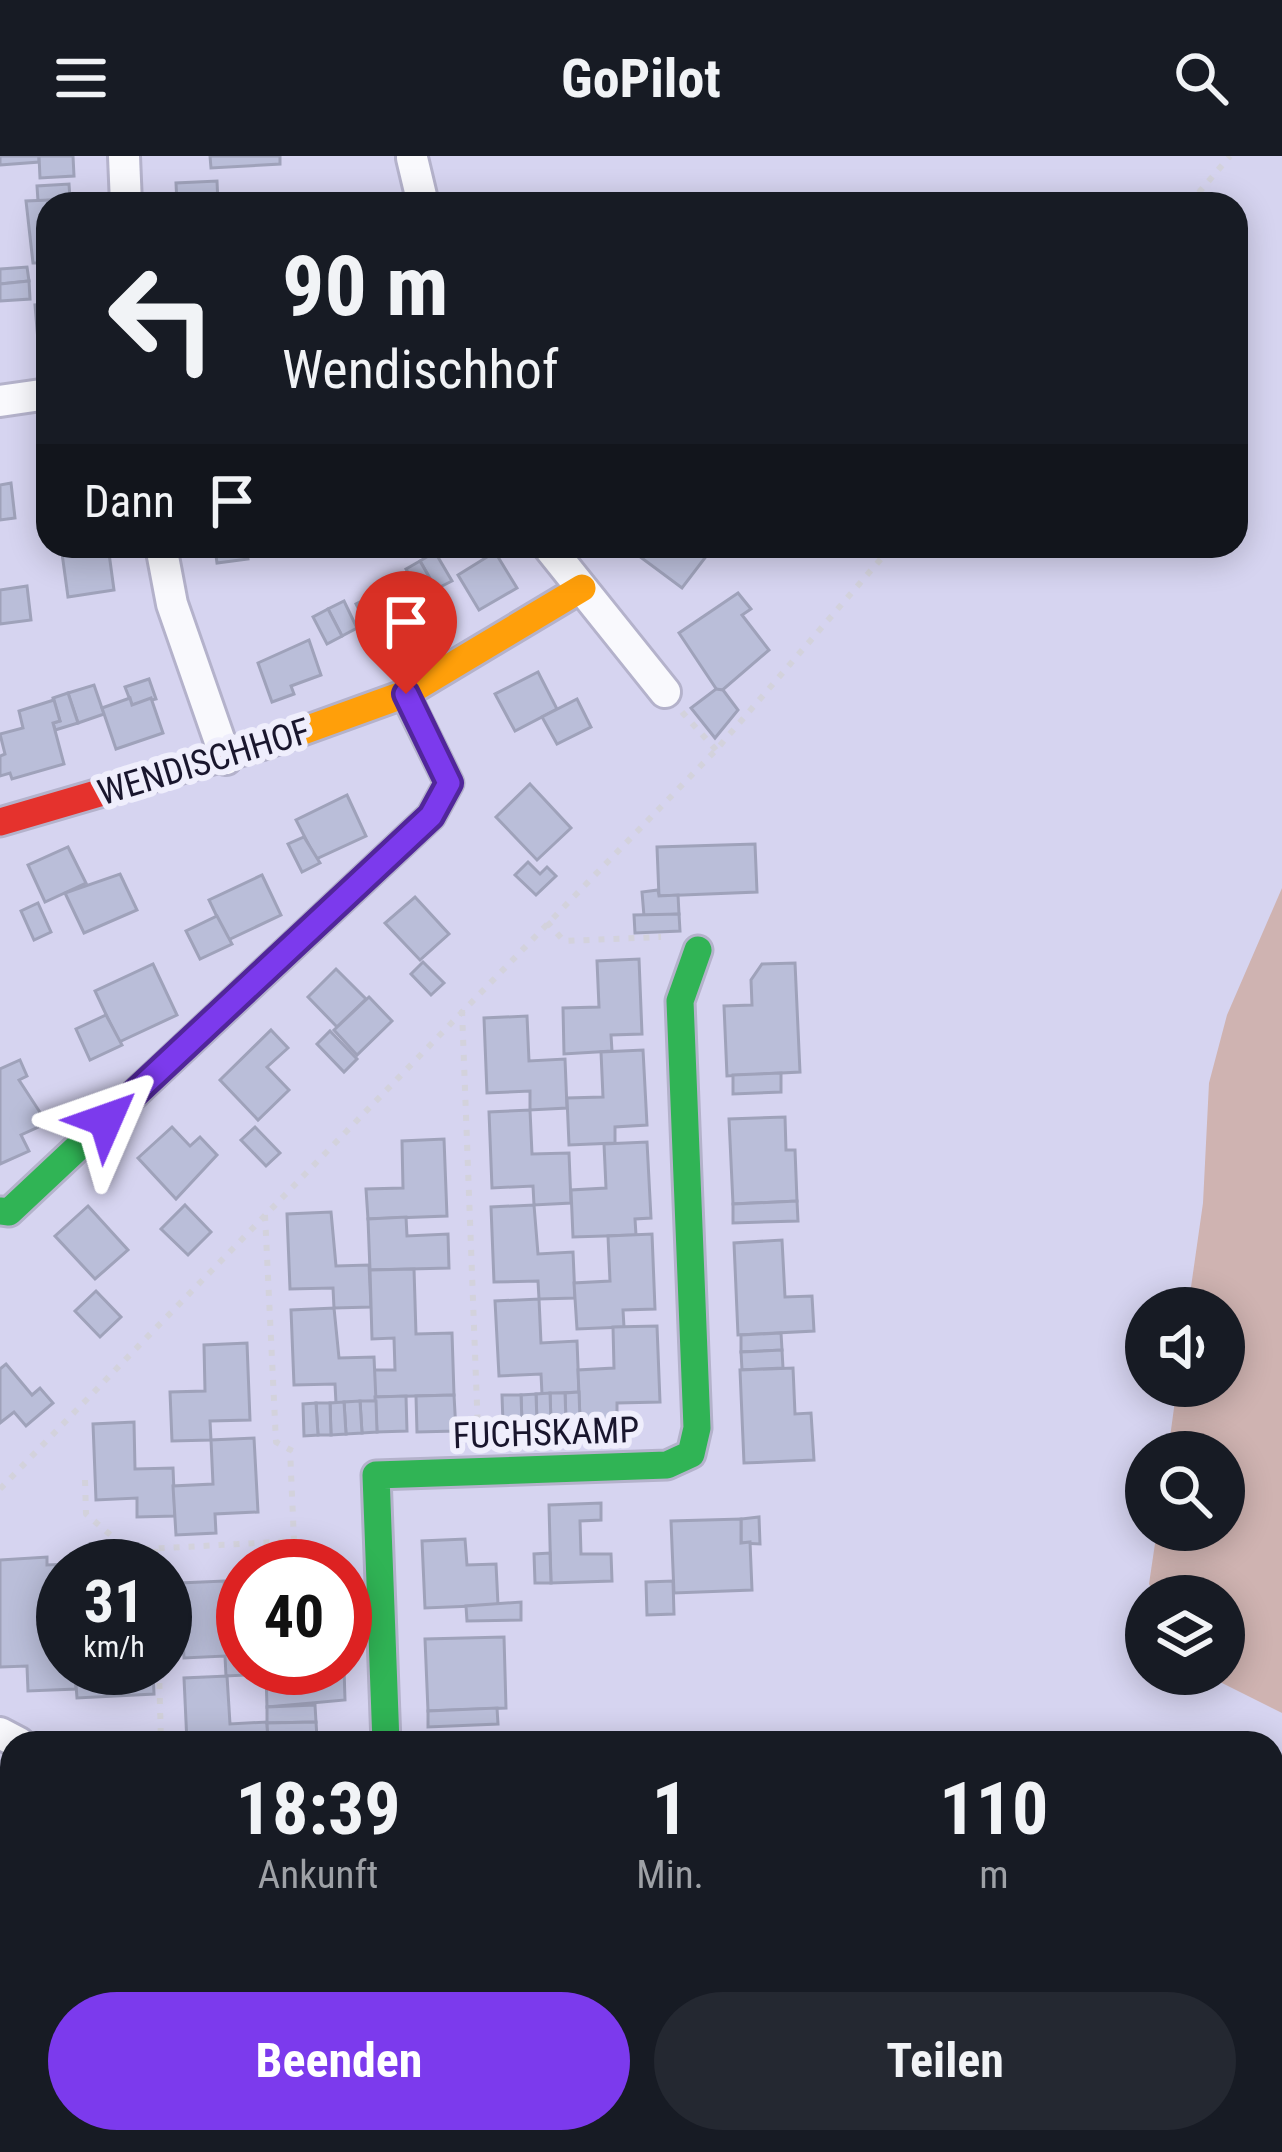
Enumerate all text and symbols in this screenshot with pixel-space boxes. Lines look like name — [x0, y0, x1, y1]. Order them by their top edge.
icon: menu — [48, 45, 114, 111]
icon: search — [1168, 45, 1234, 111]
text: GoPilot — [561, 47, 721, 110]
text: 90 m — [282, 237, 449, 336]
icon: left — [84, 240, 240, 396]
text: Wendischhof — [282, 338, 559, 401]
icon: arrive — [199, 468, 265, 534]
text: Dann — [84, 475, 175, 528]
pin — [355, 571, 457, 694]
icon: arrive — [373, 589, 439, 655]
street label: WENDISCHHOF — [93, 710, 315, 814]
position arrow — [43, 1057, 169, 1183]
map controls — [1125, 1287, 1245, 1695]
button: sound — [1125, 1287, 1245, 1407]
street label: FUCHSKAMP — [452, 1409, 640, 1457]
button: search — [1125, 1431, 1245, 1551]
speed limit sign: 40 — [216, 1539, 372, 1695]
text: 31 — [84, 1566, 144, 1637]
button: layers — [1125, 1575, 1245, 1695]
text: km/h — [83, 1629, 145, 1664]
text: 18:39 — [236, 1767, 401, 1852]
text: 1 — [652, 1767, 688, 1852]
text: 110 — [939, 1767, 1049, 1852]
text: Ankunft — [258, 1852, 378, 1898]
text: Min. — [636, 1852, 704, 1898]
text: m — [979, 1852, 1009, 1898]
button: Beenden — [48, 1992, 630, 2130]
button: Teilen — [654, 1992, 1236, 2130]

